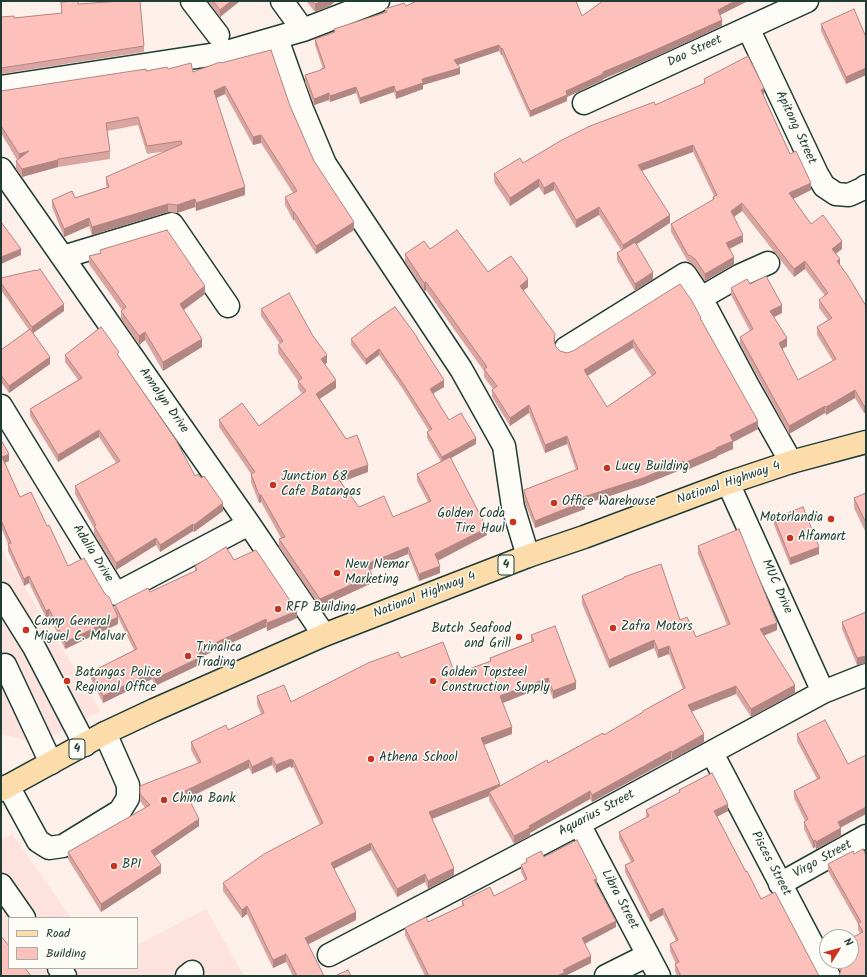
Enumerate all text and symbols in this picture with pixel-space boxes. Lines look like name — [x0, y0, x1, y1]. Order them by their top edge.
street label: Dao Street — [665, 33, 725, 71]
street label: Apitong Street — [771, 89, 819, 167]
street label: Annalyn Drive — [135, 365, 191, 437]
street label: National Highway 4 — [675, 459, 783, 509]
place label: Lucy Building — [615, 460, 689, 476]
marker: Lucy Building — [602, 463, 612, 473]
place label: Junction 68 Cafe Batangas — [281, 470, 361, 501]
marker: Junction 68 Cafe Batangas — [268, 480, 278, 490]
place label: Office Warehouse — [562, 495, 655, 511]
marker: Office Warehouse — [549, 498, 559, 508]
place label: Golden Coda Tire Haul — [437, 507, 505, 538]
place label: Motorlandia — [760, 511, 823, 527]
marker: Motorlandia — [826, 514, 836, 524]
marker: Golden Coda Tire Haul — [508, 517, 518, 527]
street label: Adalia Drive — [68, 522, 116, 586]
place label: Alfamart — [798, 530, 846, 546]
marker: Alfamart — [785, 533, 795, 543]
road number: 4 — [498, 555, 514, 575]
street label: MUC Drive — [757, 557, 795, 617]
place label: New Nemar Marketing — [345, 558, 409, 589]
marker: New Nemar Marketing — [332, 568, 342, 578]
street label: National Highway 4 — [372, 569, 478, 623]
place label: RFP Building — [286, 601, 356, 617]
marker: RFP Building — [273, 604, 283, 614]
place label: Camp General Miguel C. Malvar — [34, 615, 126, 646]
place label: Zafra Motors — [621, 620, 693, 636]
place label: Butch Seafood and Grill — [431, 622, 511, 653]
marker: Zafra Motors — [608, 623, 618, 633]
marker: Camp General Miguel C. Malvar — [21, 625, 31, 635]
marker: Butch Seafood and Grill — [514, 632, 524, 642]
place label: Trinalica Trading — [196, 641, 242, 672]
marker: Trinalica Trading — [183, 651, 193, 661]
place label: Batangas Police Regional Office — [75, 666, 161, 697]
place label: Golden Topsteel Construction Supply — [441, 666, 550, 697]
marker: Batangas Police Regional Office — [62, 676, 72, 686]
marker: Golden Topsteel Construction Supply — [428, 676, 438, 686]
road number: 4 — [69, 739, 85, 759]
place label: Athena School — [379, 751, 458, 767]
marker: Athena School — [366, 754, 376, 764]
street label: Aquarius Street — [556, 787, 638, 841]
place label: China Bank — [172, 792, 235, 808]
marker: China Bank — [159, 795, 169, 805]
street label: Pisces Street — [746, 829, 794, 899]
street label: Virgo Street — [791, 838, 855, 882]
place label: BPI — [122, 858, 141, 874]
marker: BPI — [109, 861, 119, 871]
street label: Libra Street — [597, 867, 641, 933]
legend — [8, 917, 138, 969]
text: Road — [46, 924, 70, 943]
north arrow — [819, 929, 859, 969]
text: N — [839, 934, 857, 951]
text: Building — [46, 944, 86, 963]

